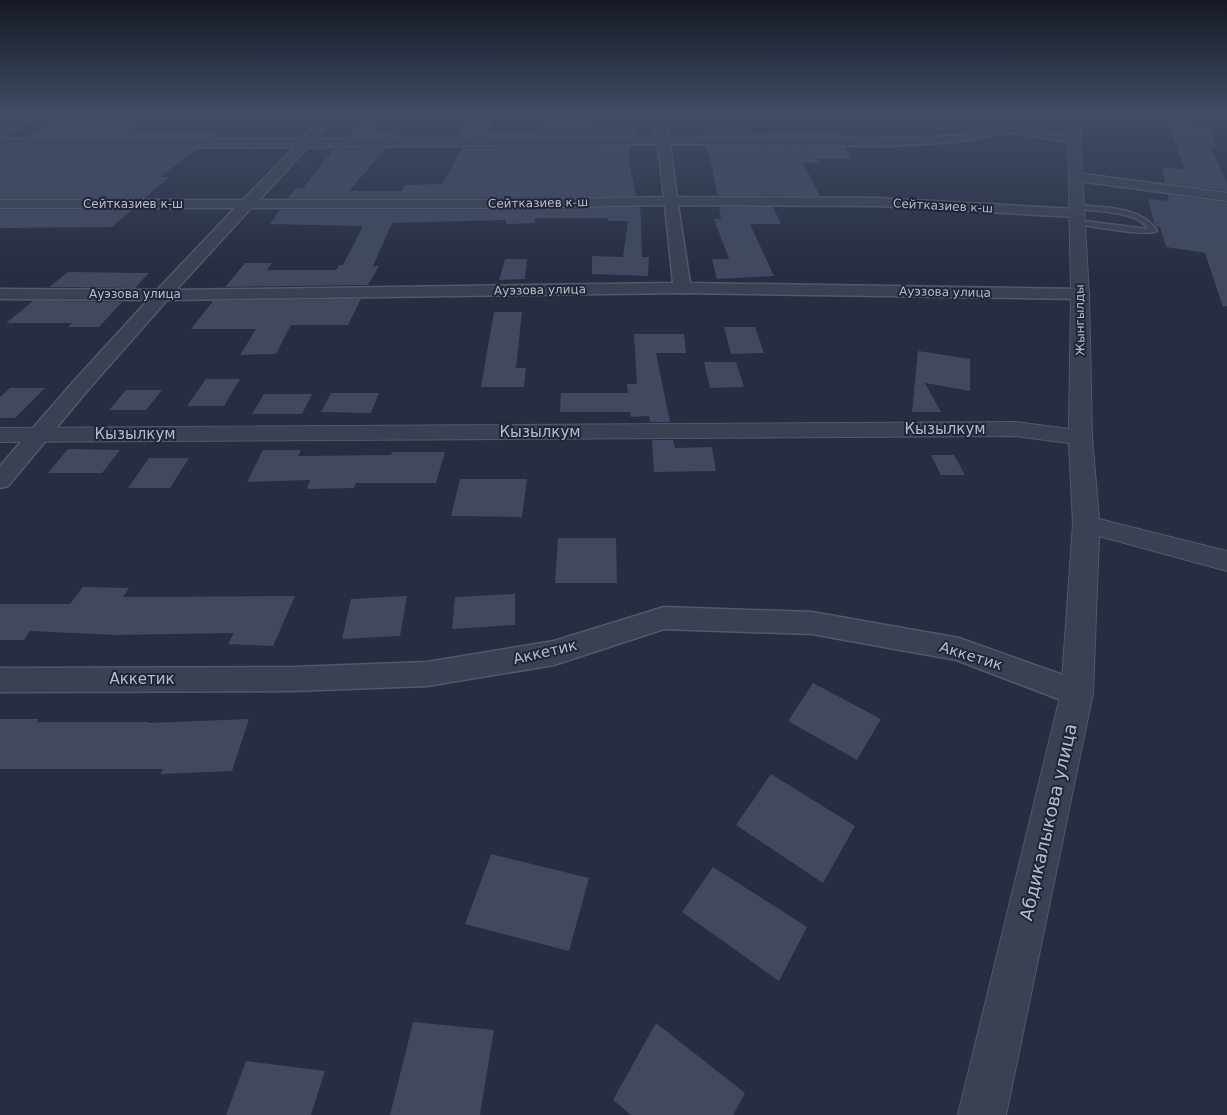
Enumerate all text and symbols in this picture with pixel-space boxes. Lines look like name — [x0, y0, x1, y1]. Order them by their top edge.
street label: Сейтказиев к-ш — [488, 195, 588, 211]
street label: Сейтказиев к-ш — [893, 196, 993, 216]
street label: Сейтказиев к-ш — [83, 197, 183, 211]
street label: Ауэзова улица — [494, 282, 586, 298]
street label: Ауэзова улица — [899, 284, 991, 300]
street label: Жынгылды — [1072, 284, 1088, 356]
street label: Ауэзова улица — [89, 287, 181, 301]
street label: Кызылкум — [904, 420, 986, 438]
street label: Кызылкум — [499, 423, 581, 441]
street label: Кызылкум — [94, 425, 176, 443]
street label: Аккетик — [511, 636, 579, 668]
street label: Аккетик — [937, 638, 1005, 674]
street label: Аккетик — [109, 670, 175, 688]
street label: Абдикалыкова улица — [1015, 721, 1081, 923]

